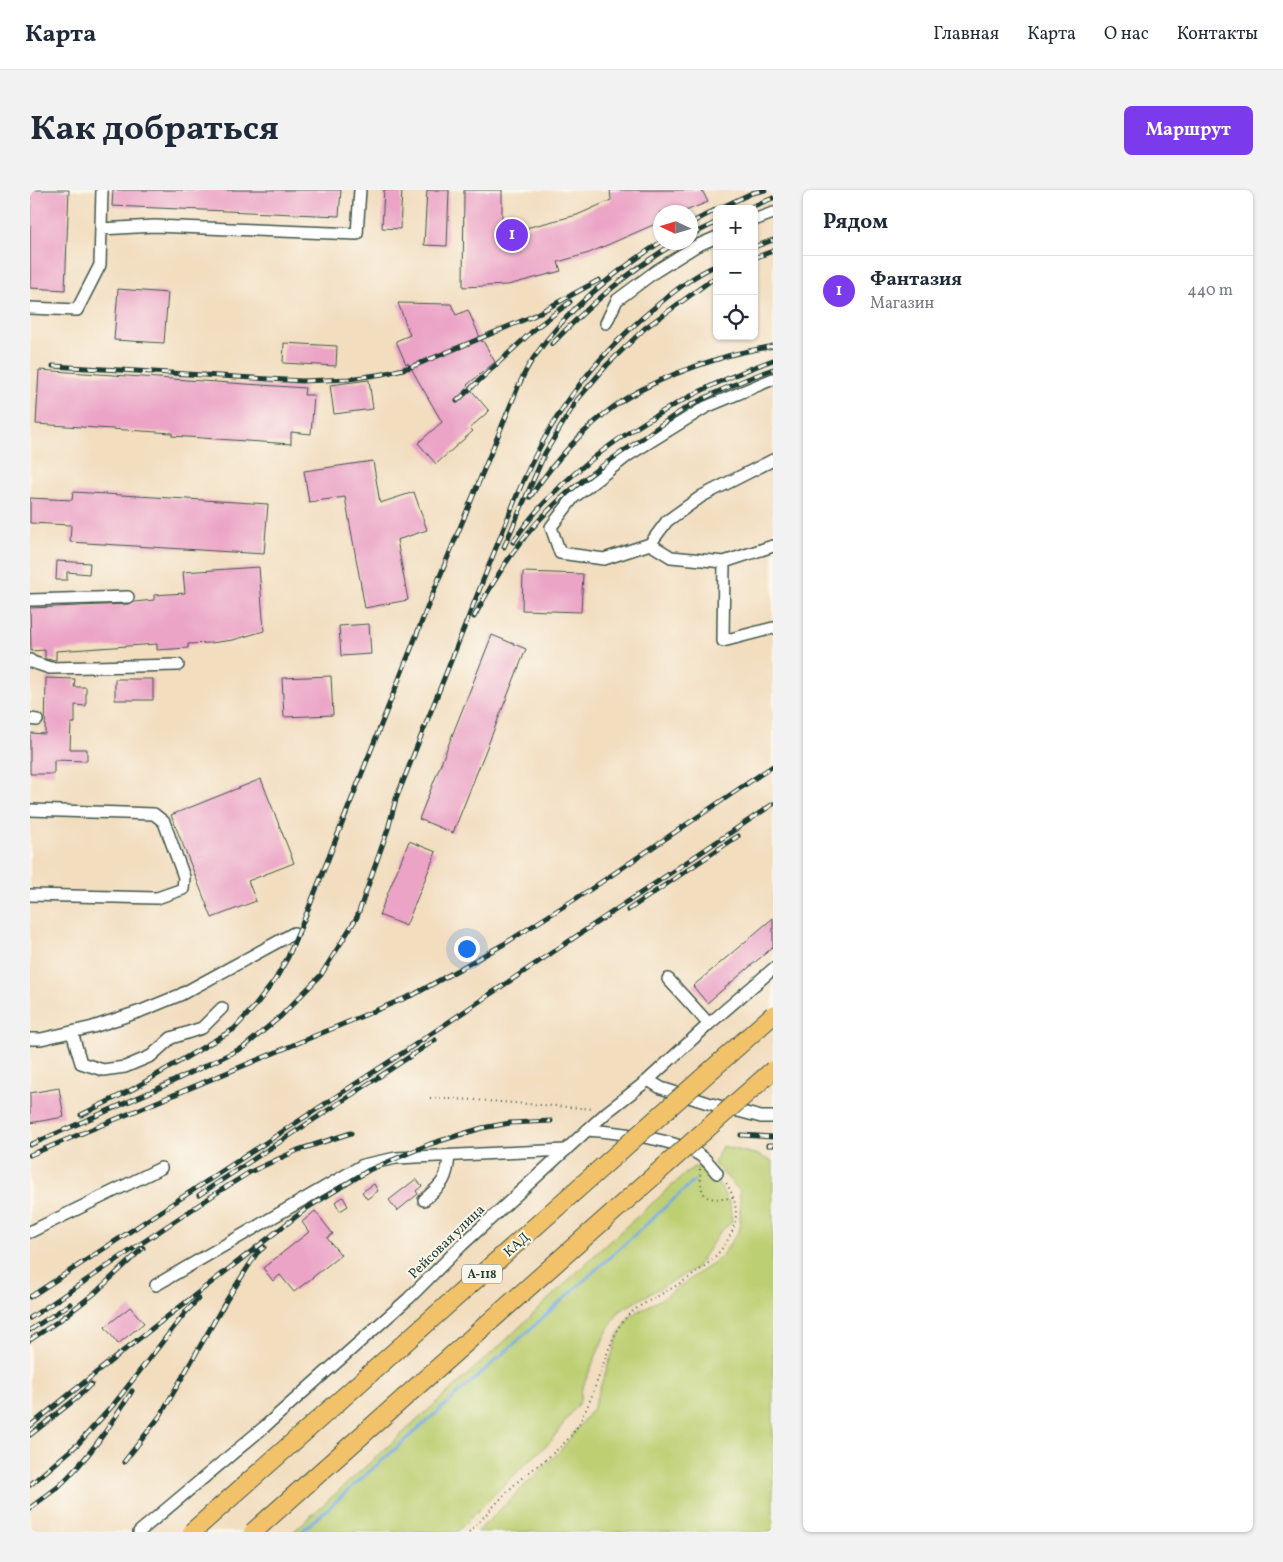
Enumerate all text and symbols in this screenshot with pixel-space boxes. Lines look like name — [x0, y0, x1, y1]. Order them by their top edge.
text: Карта — [25, 18, 96, 52]
text: Главная — [933, 22, 999, 47]
text: Карта — [1027, 22, 1076, 47]
text: О нас — [1104, 22, 1149, 47]
text: Контакты — [1177, 22, 1258, 47]
text: Как добраться — [30, 106, 279, 154]
button: Маршрут — [1124, 106, 1253, 155]
north arrow — [653, 205, 698, 250]
map controls — [713, 205, 758, 340]
button: + — [713, 205, 758, 250]
text: Рядом — [823, 208, 888, 237]
pin: 1 — [496, 216, 528, 254]
button: − — [713, 250, 758, 295]
text: Фантазия — [870, 267, 962, 293]
text: 1 — [836, 280, 842, 302]
text: 440 m — [1187, 280, 1233, 302]
text: Магазин — [870, 293, 934, 315]
button: locate — [713, 295, 758, 340]
your location — [454, 936, 480, 962]
street label: Рейсовая улица — [405, 1201, 489, 1283]
street label: КАД — [500, 1228, 534, 1262]
road number: А-118 — [462, 1264, 502, 1284]

